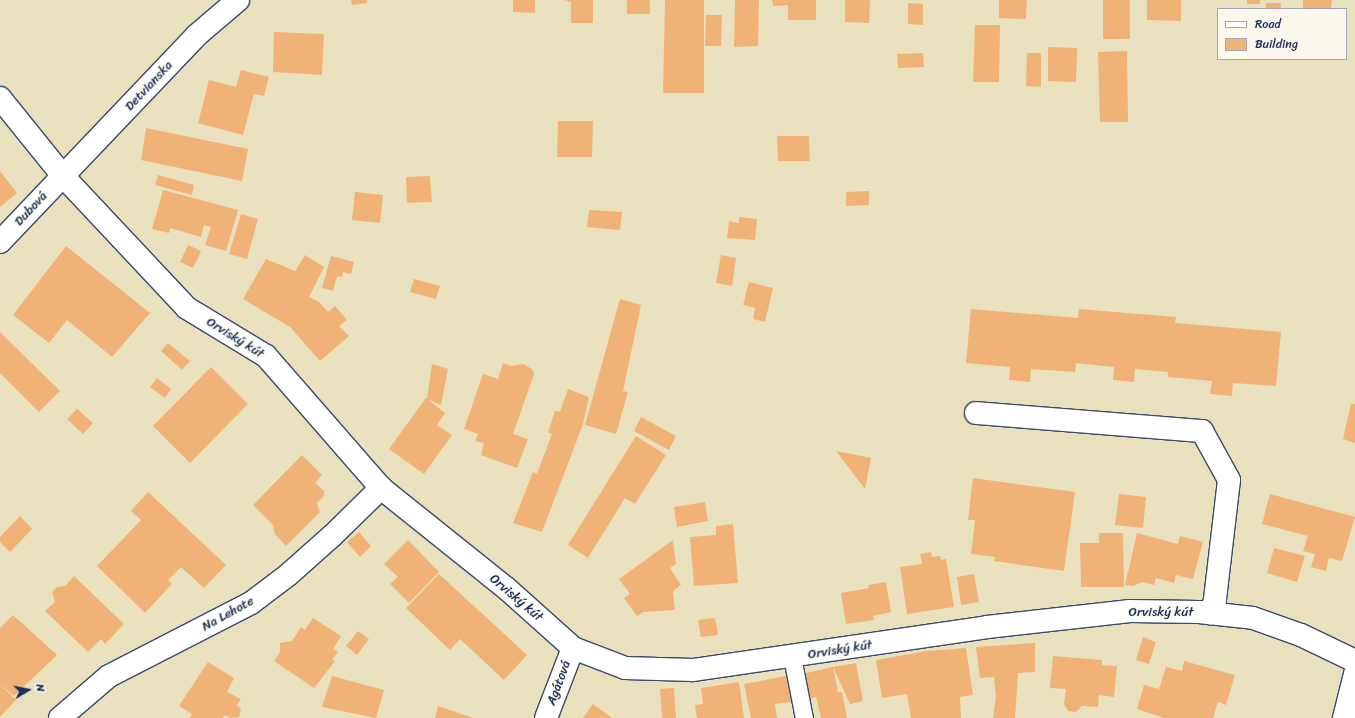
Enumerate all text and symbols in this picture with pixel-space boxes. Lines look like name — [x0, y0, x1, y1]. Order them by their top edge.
legend — [1217, 8, 1347, 60]
text: Road — [1255, 13, 1281, 35]
text: Building — [1255, 33, 1298, 55]
street label: Detvianska — [122, 58, 176, 114]
street label: Dubová — [11, 189, 51, 229]
street label: Orviský kút — [203, 314, 267, 362]
street label: Orviský kút — [486, 571, 546, 625]
street label: Na Lehote — [199, 593, 257, 635]
street label: Orviský kút — [1128, 604, 1194, 620]
street label: Orviský kút — [807, 637, 873, 663]
street label: Agátová — [544, 658, 574, 708]
north arrow — [8, 670, 48, 710]
text: N — [30, 682, 50, 693]

